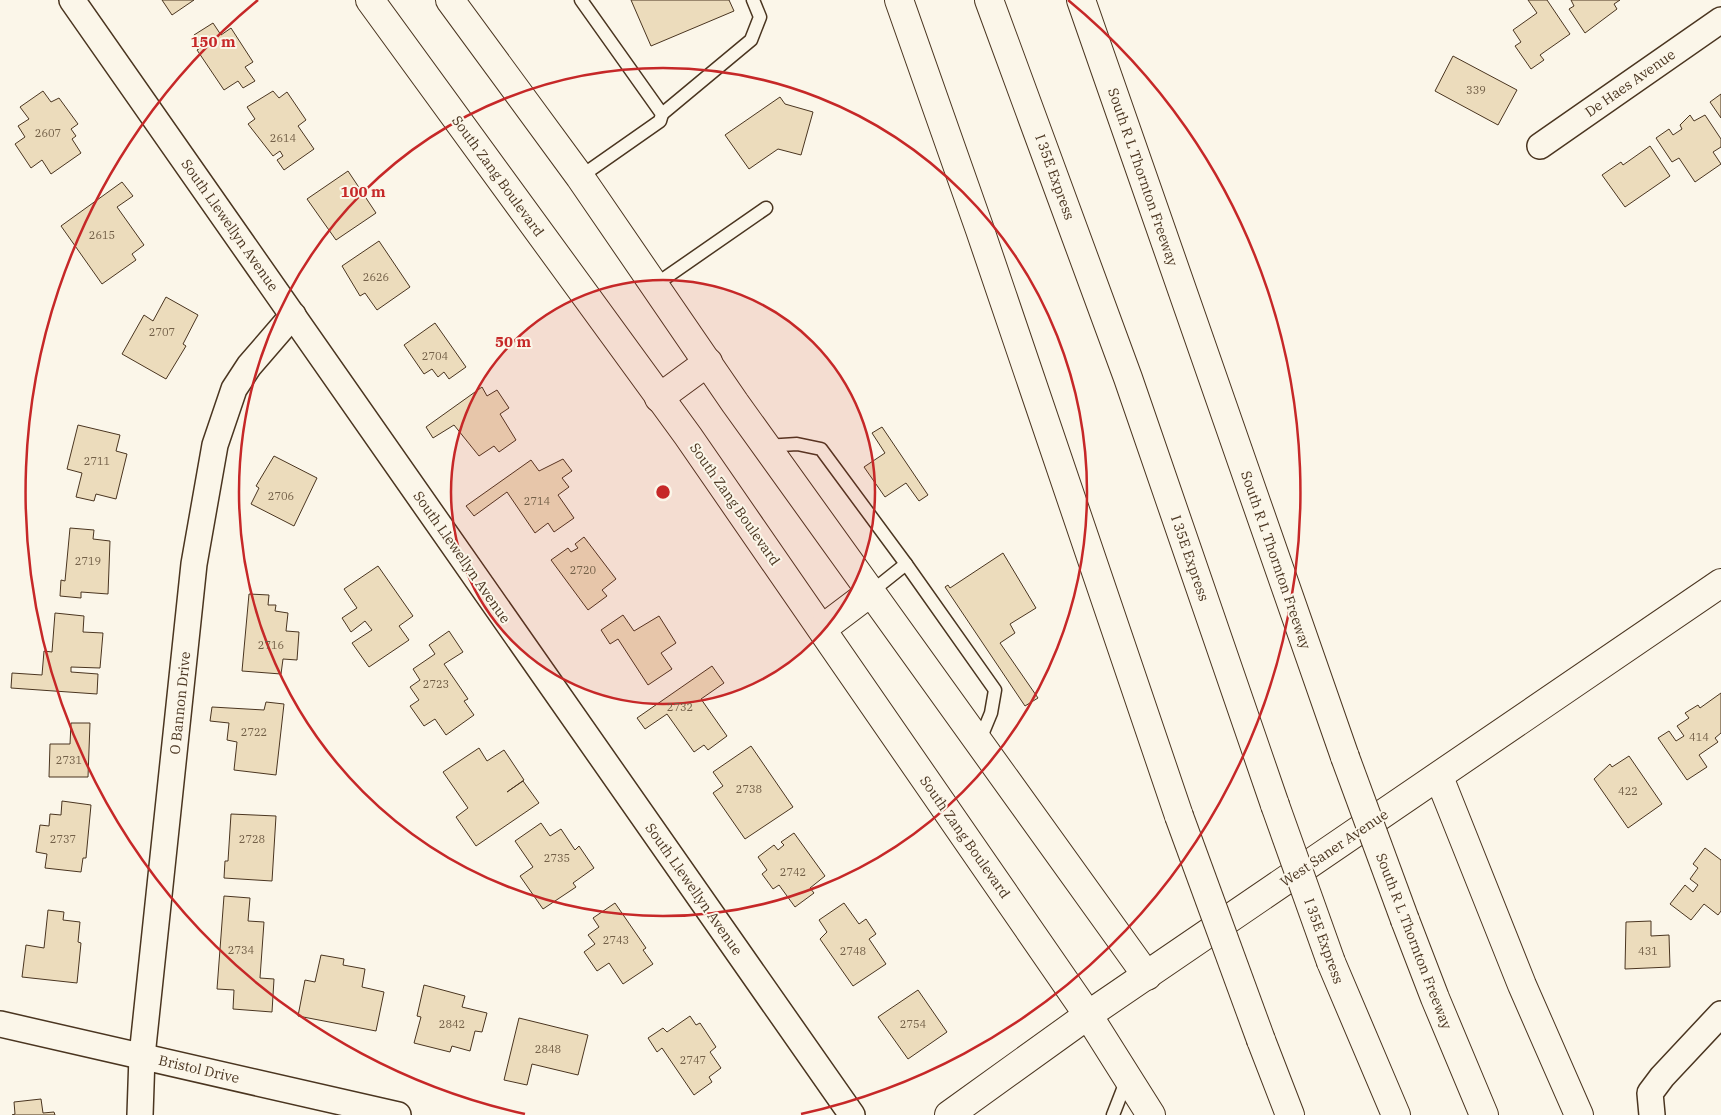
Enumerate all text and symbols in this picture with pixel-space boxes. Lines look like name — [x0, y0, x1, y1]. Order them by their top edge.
text: 150 m — [190, 32, 236, 51]
street label: De Haes Avenue — [1581, 45, 1679, 121]
house number: 339 — [1466, 83, 1486, 97]
street label: South R L Thornton Freeway — [1104, 86, 1182, 269]
street label: South Zang Boulevard — [448, 112, 548, 240]
house number: 2607 — [35, 126, 61, 140]
house number: 2614 — [270, 131, 297, 145]
street label: I 35E Express — [1031, 132, 1079, 222]
street label: South Llewellyn Avenue — [178, 155, 282, 295]
text: 100 m — [340, 182, 386, 201]
house number: 2615 — [89, 228, 115, 242]
house number: 2626 — [363, 270, 389, 284]
house number: 2707 — [149, 325, 175, 339]
text: 50 m — [495, 332, 531, 351]
house number: 2704 — [422, 349, 449, 363]
street label: South Zang Boulevard — [686, 439, 784, 569]
house number: 2711 — [84, 454, 110, 468]
street label: South R L Thornton Freeway — [1237, 469, 1315, 652]
centre of rings — [654, 483, 672, 501]
street label: South Llewellyn Avenue — [410, 487, 514, 627]
house number: 2706 — [268, 489, 294, 503]
house number: 2714 — [524, 494, 551, 508]
street label: I 35E Express — [1167, 513, 1213, 604]
house number: 2719 — [75, 554, 101, 568]
house number: 2720 — [570, 563, 597, 577]
house number: 2716 — [258, 638, 284, 652]
street label: O Bannon Drive — [166, 651, 194, 755]
house number: 2723 — [423, 677, 449, 691]
house number: 2732 — [667, 700, 693, 714]
house number: 2722 — [241, 725, 267, 739]
house number: 414 — [1689, 730, 1709, 744]
house number: 2731 — [56, 753, 82, 767]
street label: South Zang Boulevard — [916, 772, 1014, 902]
house number: 2738 — [736, 782, 762, 796]
house number: 422 — [1618, 784, 1638, 798]
street label: West Saner Avenue — [1277, 805, 1391, 891]
street label: South Llewellyn Avenue — [642, 819, 746, 959]
house number: 2737 — [50, 832, 76, 846]
house number: 2728 — [239, 832, 265, 846]
street label: South R L Thornton Freeway — [1372, 850, 1456, 1032]
house number: 2735 — [544, 851, 570, 865]
house number: 2742 — [780, 865, 806, 879]
street label: I 35E Express — [1300, 896, 1348, 986]
house number: 2743 — [603, 933, 629, 947]
house number: 2734 — [228, 943, 255, 957]
house number: 2748 — [840, 944, 866, 958]
house number: 431 — [1638, 944, 1658, 958]
house number: 2842 — [439, 1017, 465, 1031]
house number: 2754 — [900, 1017, 927, 1031]
house number: 2848 — [535, 1042, 561, 1056]
street label: Bristol Drive — [157, 1051, 241, 1087]
house number: 2747 — [680, 1053, 706, 1067]

